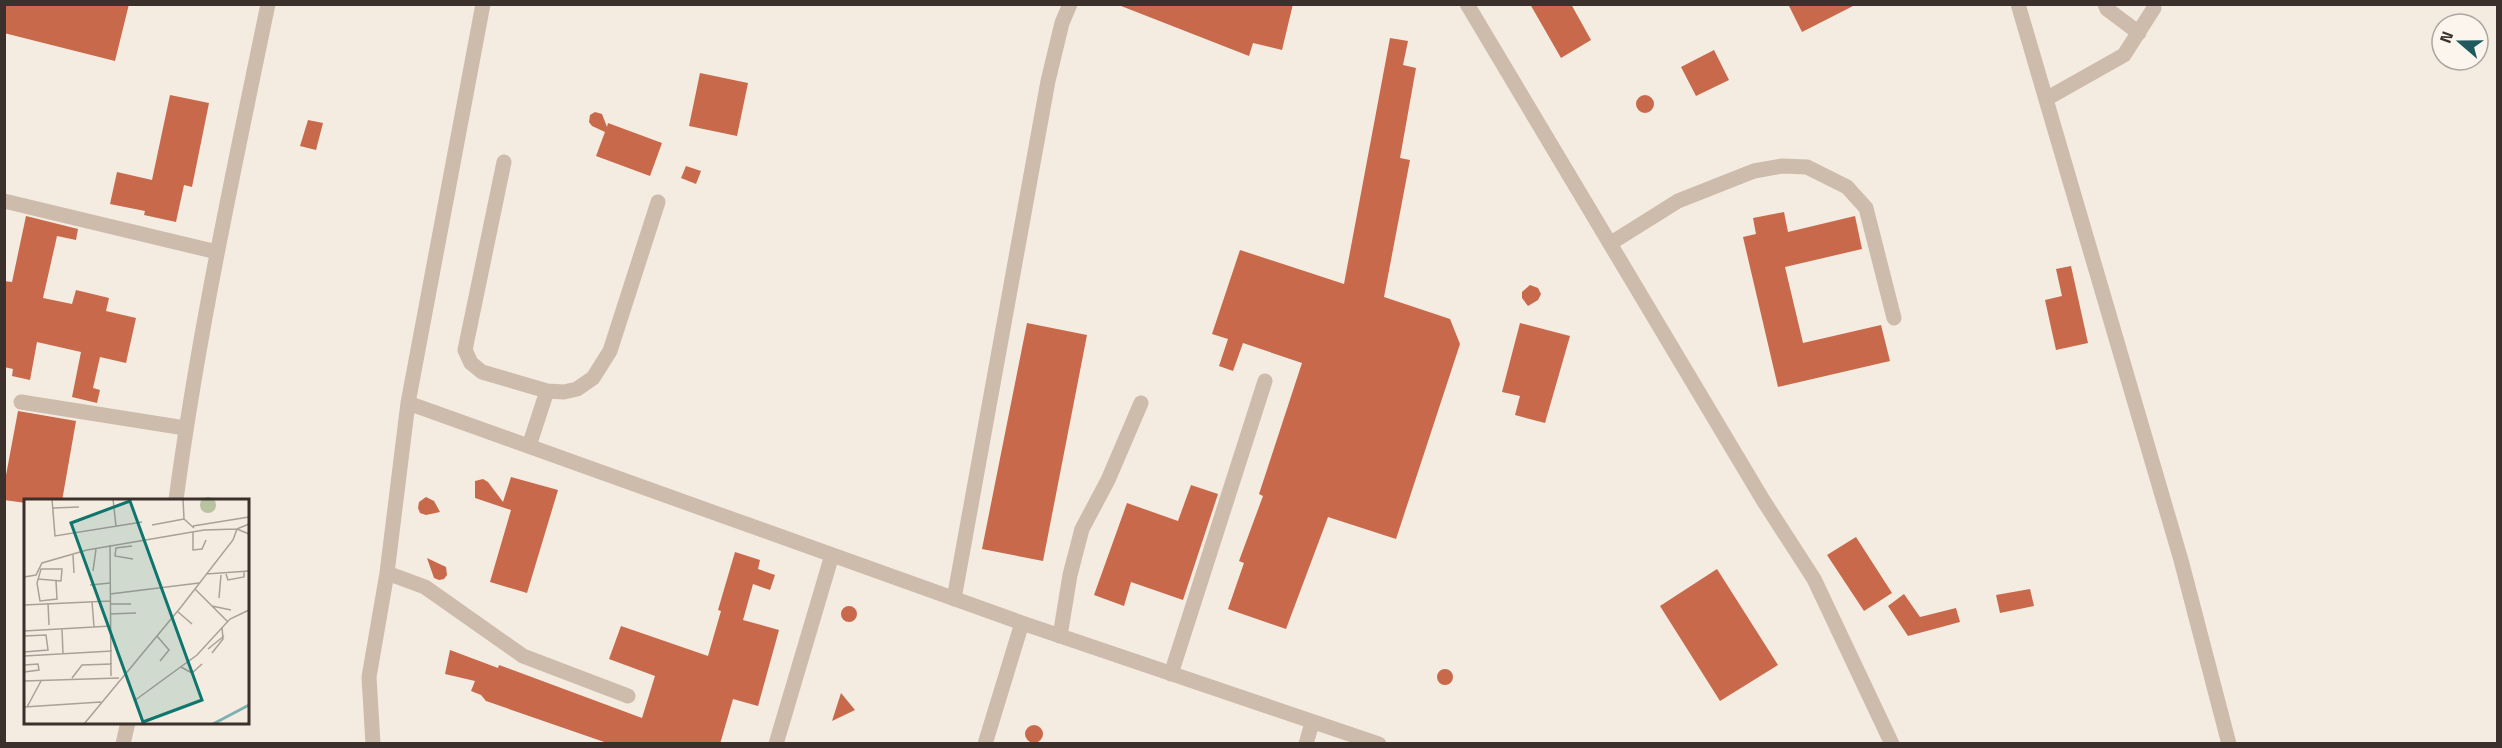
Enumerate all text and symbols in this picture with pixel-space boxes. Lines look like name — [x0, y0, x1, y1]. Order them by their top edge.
north arrow — [2430, 12, 2490, 72]
text: N — [2433, 28, 2459, 46]
inset map — [24, 499, 249, 724]

